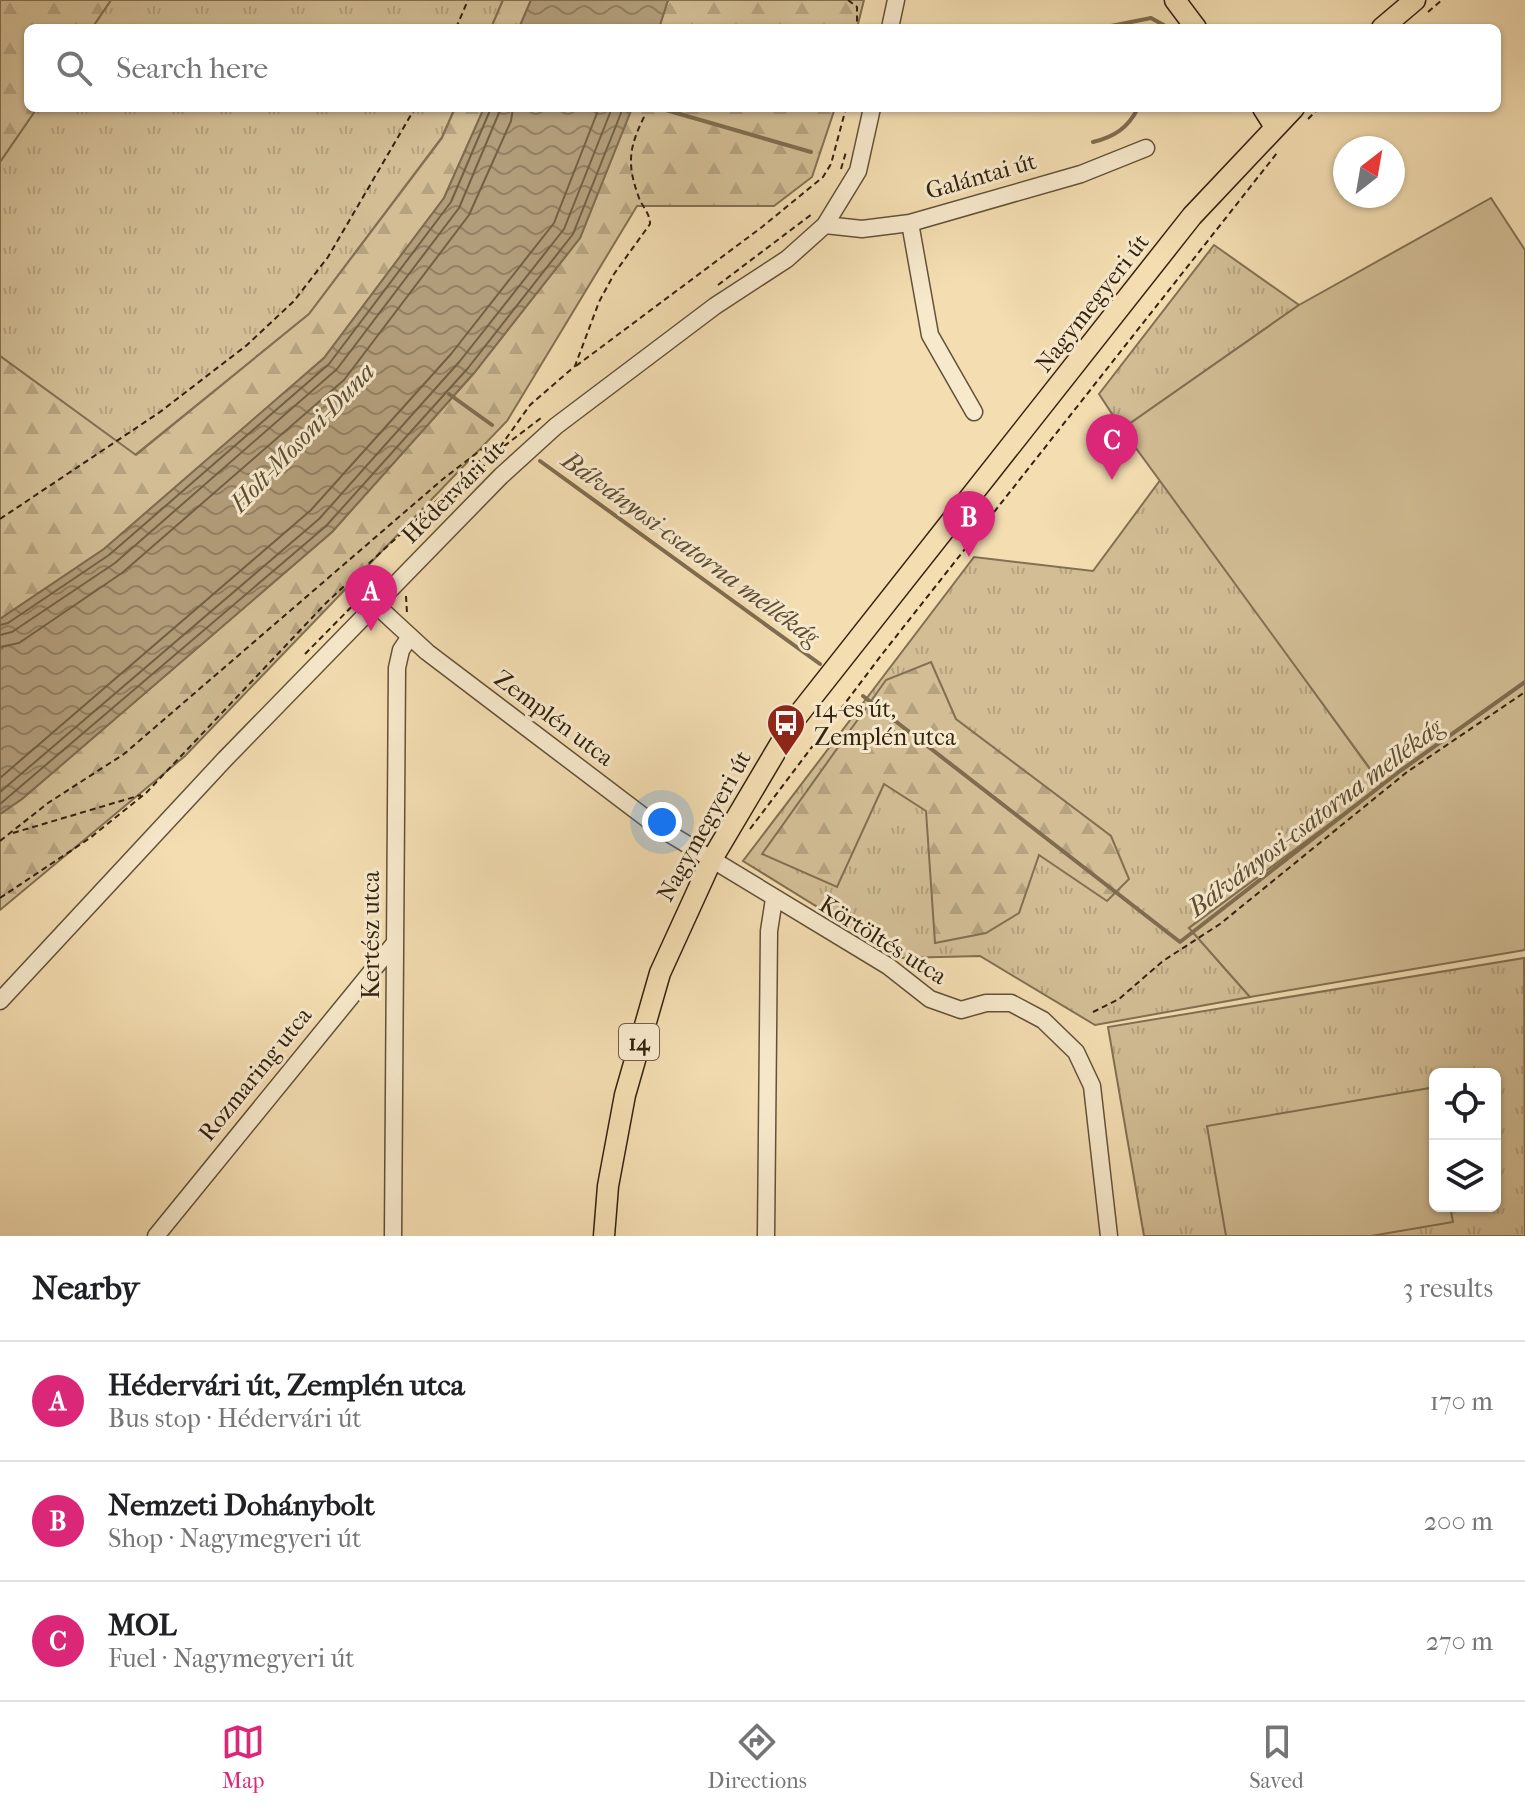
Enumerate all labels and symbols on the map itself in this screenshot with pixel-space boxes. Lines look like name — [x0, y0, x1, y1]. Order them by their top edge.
north arrow — [1333, 136, 1405, 208]
street label: Galántai út — [923, 147, 1040, 205]
street label: Nagymegyeri út — [1029, 228, 1155, 378]
water label: Holt-Mosoni-Duna — [223, 356, 381, 519]
pin: C — [1086, 414, 1138, 480]
street label: Hédervári út — [396, 435, 510, 549]
water label: Bálványosi-csatorna mellékág — [554, 443, 826, 653]
pin: B — [943, 491, 995, 557]
pin: A — [345, 565, 397, 631]
street label: Zemplén utca — [489, 664, 620, 772]
place label: 14-es út, Zemplén utca — [814, 695, 957, 751]
bus stop icon: 14-es út, Zemplén utca — [765, 702, 807, 757]
water label: Bálványosi-csatorna mellékág — [1180, 711, 1449, 925]
street label: Nagymegyeri út — [651, 746, 757, 906]
your location — [642, 802, 682, 842]
street label: Kertész utca — [357, 870, 385, 999]
street label: Körtöltés utca — [814, 890, 952, 991]
street label: Rozmaring utca — [193, 1001, 318, 1146]
road number: 14 — [619, 1024, 659, 1060]

